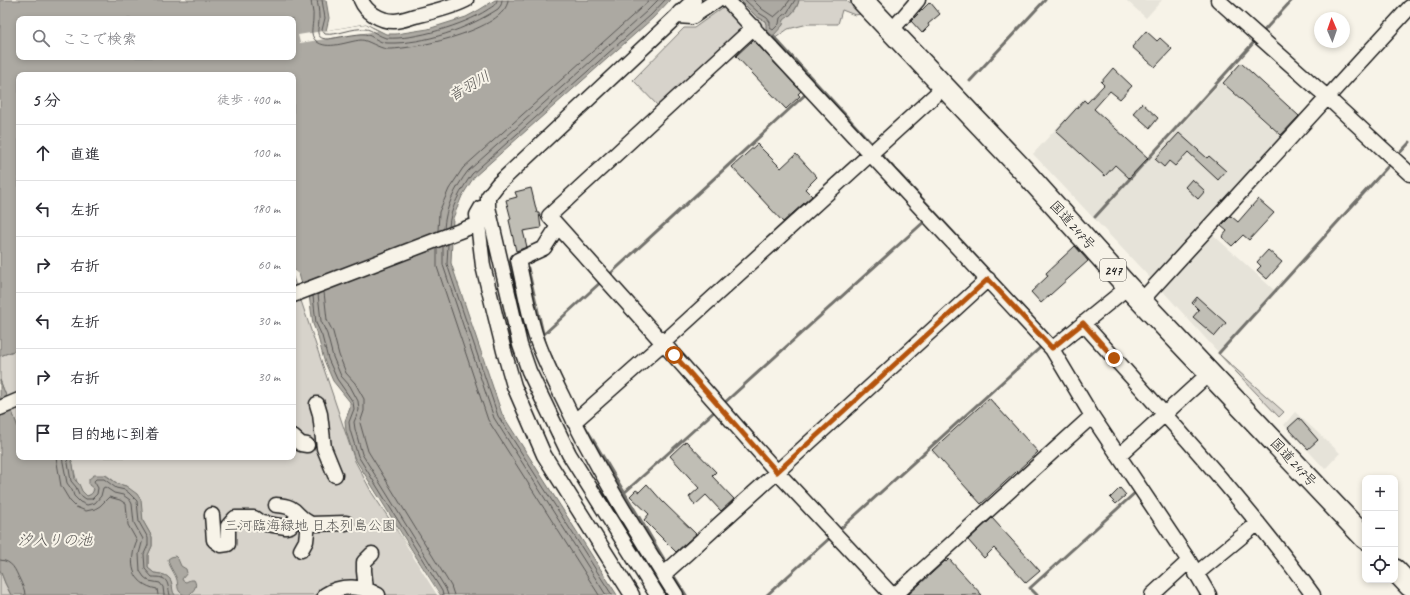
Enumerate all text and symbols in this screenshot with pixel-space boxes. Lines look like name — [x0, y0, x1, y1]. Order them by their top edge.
north arrow — [1314, 12, 1350, 48]
search box — [16, 16, 296, 60]
icon: search — [30, 27, 52, 49]
text: ここで検索 — [62, 30, 137, 49]
water label: 音羽川 — [445, 67, 493, 106]
text: 5 分 — [32, 90, 61, 111]
text: 徒歩 · 400 m — [217, 92, 280, 108]
icon: ahead — [32, 142, 54, 164]
text: 直進 — [70, 145, 100, 164]
text: 100 m — [252, 145, 280, 161]
street label: 国道247号 — [1046, 197, 1099, 254]
icon: left — [32, 198, 54, 220]
text: 左折 — [70, 201, 100, 220]
text: 180 m — [252, 201, 280, 217]
icon: right — [32, 254, 54, 276]
text: 右折 — [70, 257, 100, 276]
text: 60 m — [258, 257, 280, 273]
road number: 247 — [1100, 259, 1126, 281]
icon: left — [32, 310, 54, 332]
text: 左折 — [70, 313, 100, 332]
text: 30 m — [258, 313, 280, 329]
route start — [665, 346, 683, 364]
route end — [1105, 349, 1123, 367]
icon: right — [32, 366, 54, 388]
text: 右折 — [70, 369, 100, 388]
text: 30 m — [258, 369, 280, 385]
icon: arrive — [32, 422, 54, 444]
text: 目的地に到着 — [70, 425, 160, 444]
street label: 国道247号 — [1267, 434, 1321, 490]
map controls — [1362, 475, 1398, 583]
button: + — [1362, 475, 1398, 511]
button: − — [1362, 511, 1398, 547]
park label: 三河臨海緑地 日本列島公園 — [224, 517, 396, 534]
water label: 汐入りの池 — [17, 531, 93, 550]
button: locate — [1362, 547, 1398, 583]

